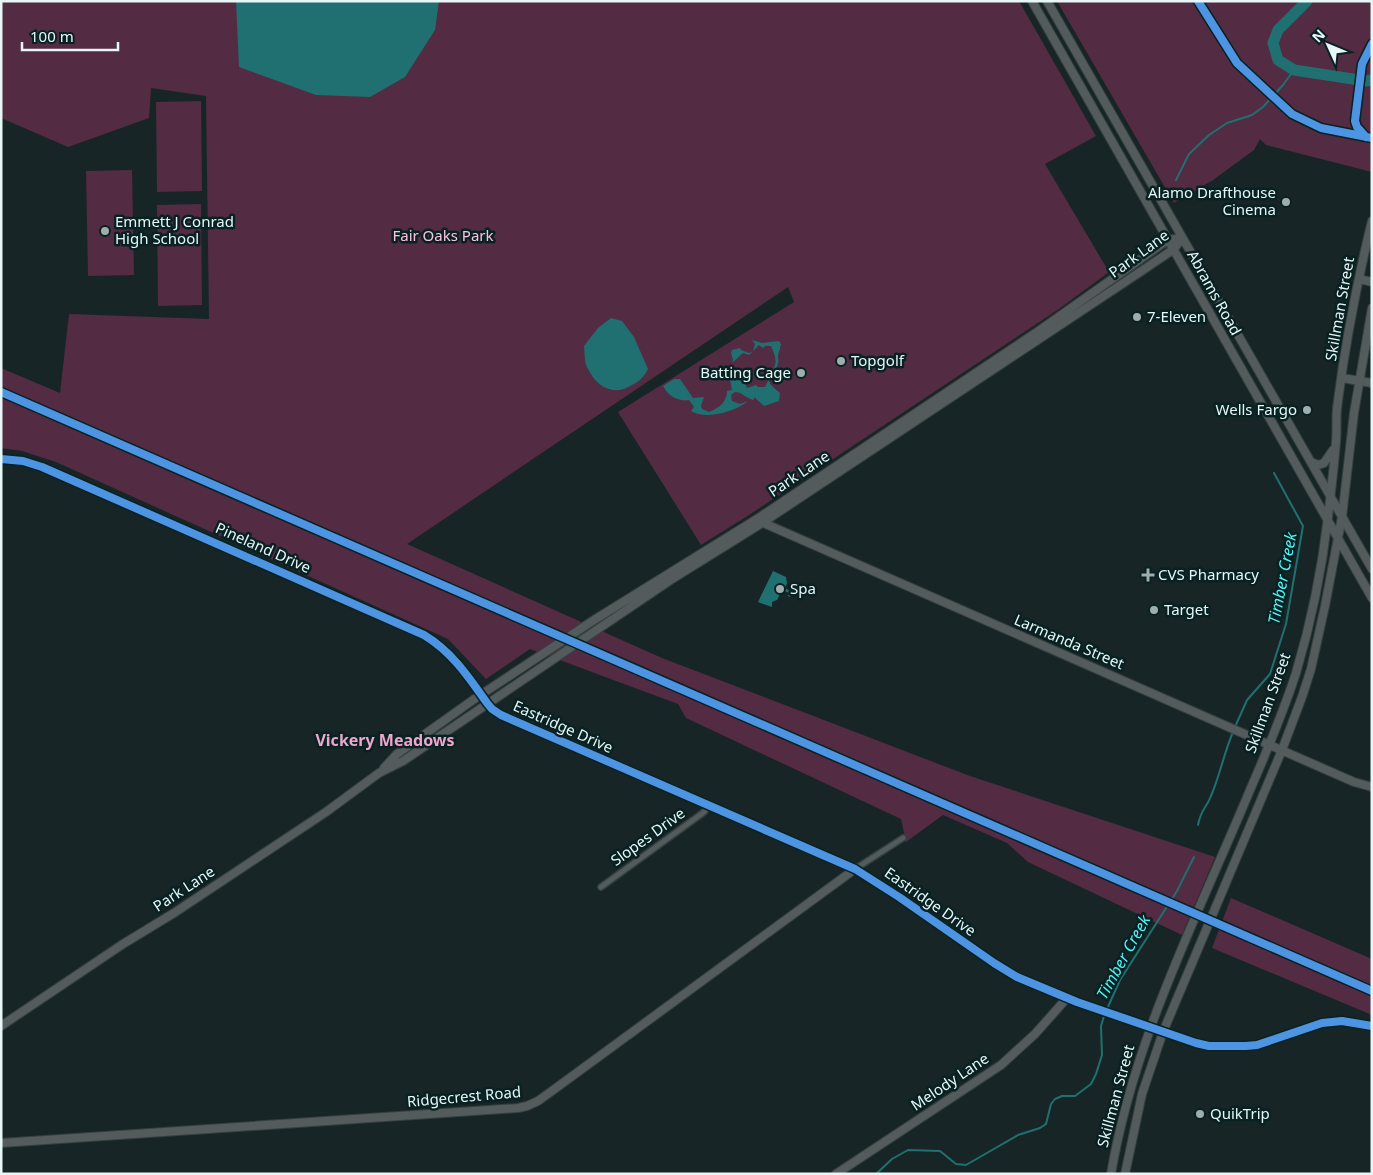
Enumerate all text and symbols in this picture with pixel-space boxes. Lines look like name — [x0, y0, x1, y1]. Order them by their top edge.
scale bar — [22, 20, 119, 52]
north arrow — [1303, 20, 1353, 70]
text: N — [1307, 25, 1329, 46]
text: 100 m — [30, 26, 74, 46]
place label: Alamo Drafthouse Cinema — [1148, 182, 1276, 219]
marker: Alamo Drafthouse Cinema — [1280, 196, 1292, 208]
place label: Emmett J Conrad High School — [115, 211, 234, 248]
marker: Emmett J Conrad High School — [99, 225, 111, 237]
park label: Fair Oaks Park — [392, 225, 494, 245]
street label: Park Lane — [1104, 225, 1172, 282]
street label: Abrams Road — [1183, 246, 1246, 339]
street label: Skillman Street — [1320, 255, 1358, 362]
place label: 7-Eleven — [1147, 306, 1206, 326]
marker: 7-Eleven — [1131, 311, 1143, 323]
place label: Topgolf — [851, 350, 905, 370]
marker: Topgolf — [835, 355, 847, 367]
place label: Batting Cage — [700, 362, 791, 382]
marker: Batting Cage — [795, 367, 807, 379]
place label: Wells Fargo — [1216, 399, 1297, 419]
marker: Wells Fargo — [1301, 404, 1313, 416]
street label: Park Lane — [764, 445, 833, 501]
street label: Pineland Drive — [213, 517, 314, 577]
water label: Timber Creek — [1262, 529, 1302, 626]
place label: CVS Pharmacy — [1158, 564, 1259, 584]
marker: CVS Pharmacy — [1142, 569, 1154, 581]
place label: Spa — [790, 578, 816, 598]
marker: Spa — [774, 583, 786, 595]
place label: Target — [1164, 599, 1209, 619]
marker: Target — [1148, 604, 1160, 616]
street label: Larmanda Street — [1011, 609, 1128, 673]
street label: Skillman Street — [1240, 649, 1295, 756]
street label: Eastridge Drive — [510, 695, 616, 757]
district label: Vickery Meadows — [315, 729, 455, 751]
street label: Slopes Drive — [606, 803, 689, 870]
street label: Park Lane — [149, 861, 218, 916]
street label: Eastridge Drive — [881, 862, 980, 940]
water label: Timber Creek — [1091, 910, 1156, 1003]
street label: Skillman Street — [1092, 1042, 1138, 1149]
street label: Melody Lane — [907, 1048, 992, 1115]
street label: Ridgecrest Road — [406, 1081, 522, 1111]
place label: QuikTrip — [1210, 1103, 1270, 1123]
marker: QuikTrip — [1194, 1108, 1206, 1120]

